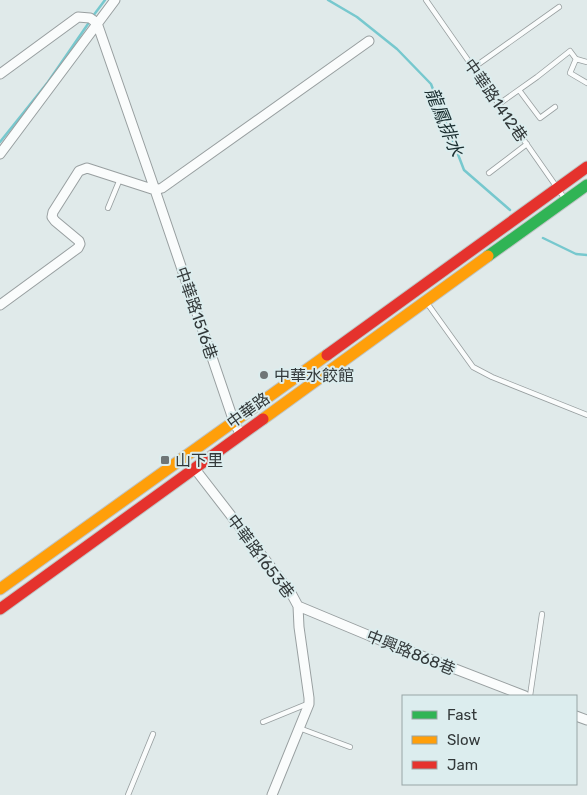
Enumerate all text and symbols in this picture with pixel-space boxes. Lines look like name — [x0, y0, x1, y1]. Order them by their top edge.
street label: 中華路1412巷 — [460, 55, 531, 145]
water label: 龍鳳排水 — [420, 85, 468, 160]
street label: 中華路1516巷 — [172, 264, 221, 362]
place label: 中華水餃館 — [274, 366, 354, 385]
marker: 中華水餃館 — [258, 369, 270, 381]
street label: 中華路 — [223, 389, 273, 432]
place label: 山下里 — [175, 451, 223, 470]
marker: 山下里 — [159, 454, 171, 466]
street label: 中華路1653巷 — [223, 511, 298, 602]
street label: 中興路868巷 — [364, 626, 458, 679]
legend — [402, 695, 577, 785]
text: Fast — [447, 706, 477, 724]
text: Slow — [447, 731, 480, 749]
text: Jam — [447, 756, 478, 774]

